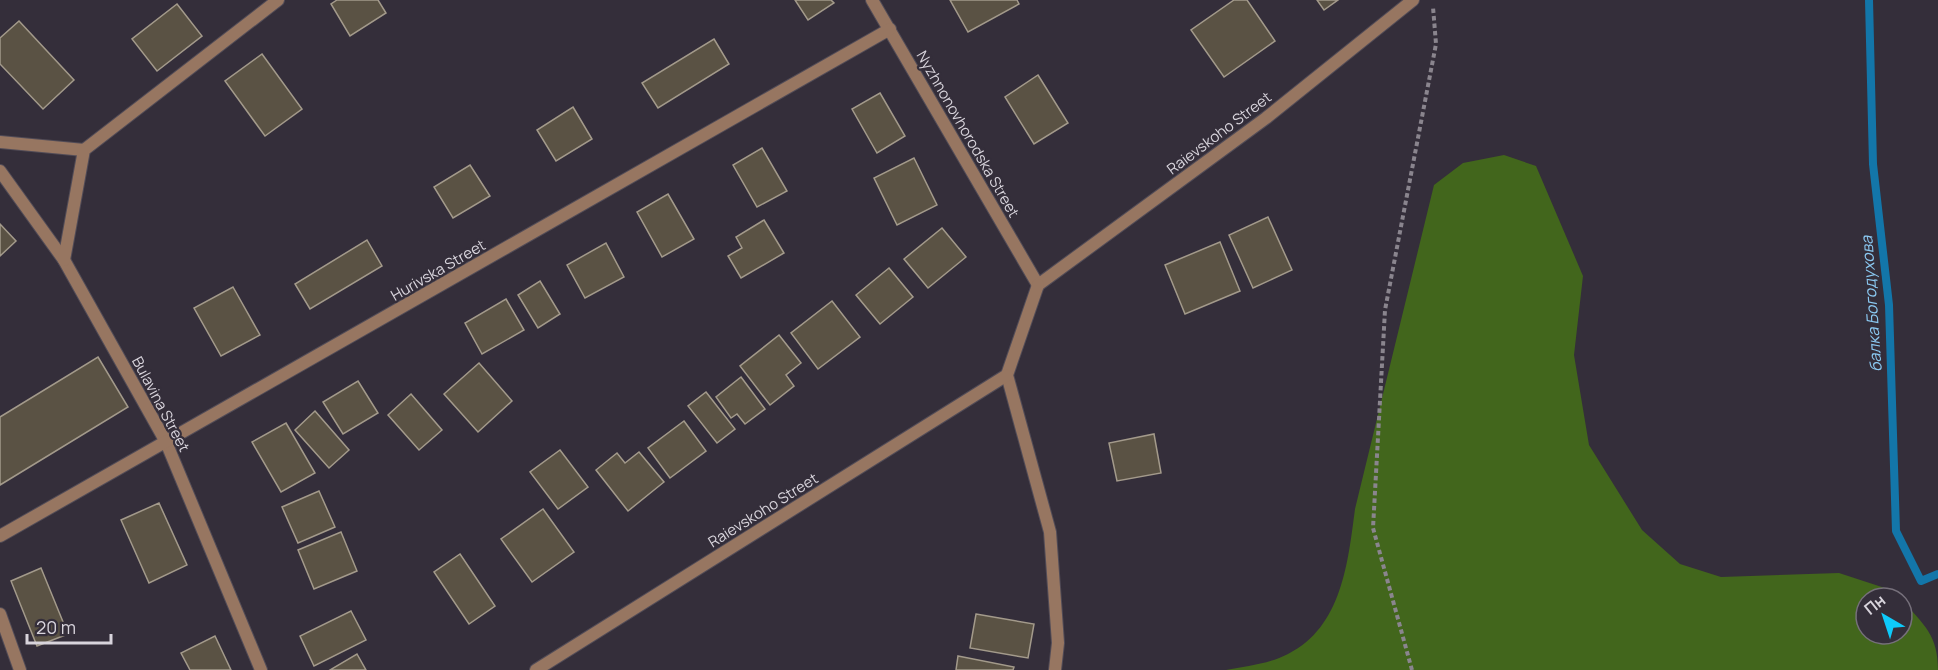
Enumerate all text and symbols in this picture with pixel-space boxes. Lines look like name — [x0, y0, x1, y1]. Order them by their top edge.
street label: Nyzhnonovhorodska Street — [912, 47, 1024, 221]
street label: Raievskoho Street — [1162, 87, 1276, 179]
street label: Hurivska Street — [387, 234, 489, 306]
water label: балка Богодухова — [1855, 234, 1887, 373]
street label: Bulavina Street — [127, 353, 195, 455]
street label: Raievskoho Street — [704, 468, 822, 552]
north arrow — [1854, 586, 1914, 646]
text: Пн — [1859, 589, 1890, 620]
scale bar — [27, 607, 111, 645]
text: 20 m — [36, 615, 76, 639]

